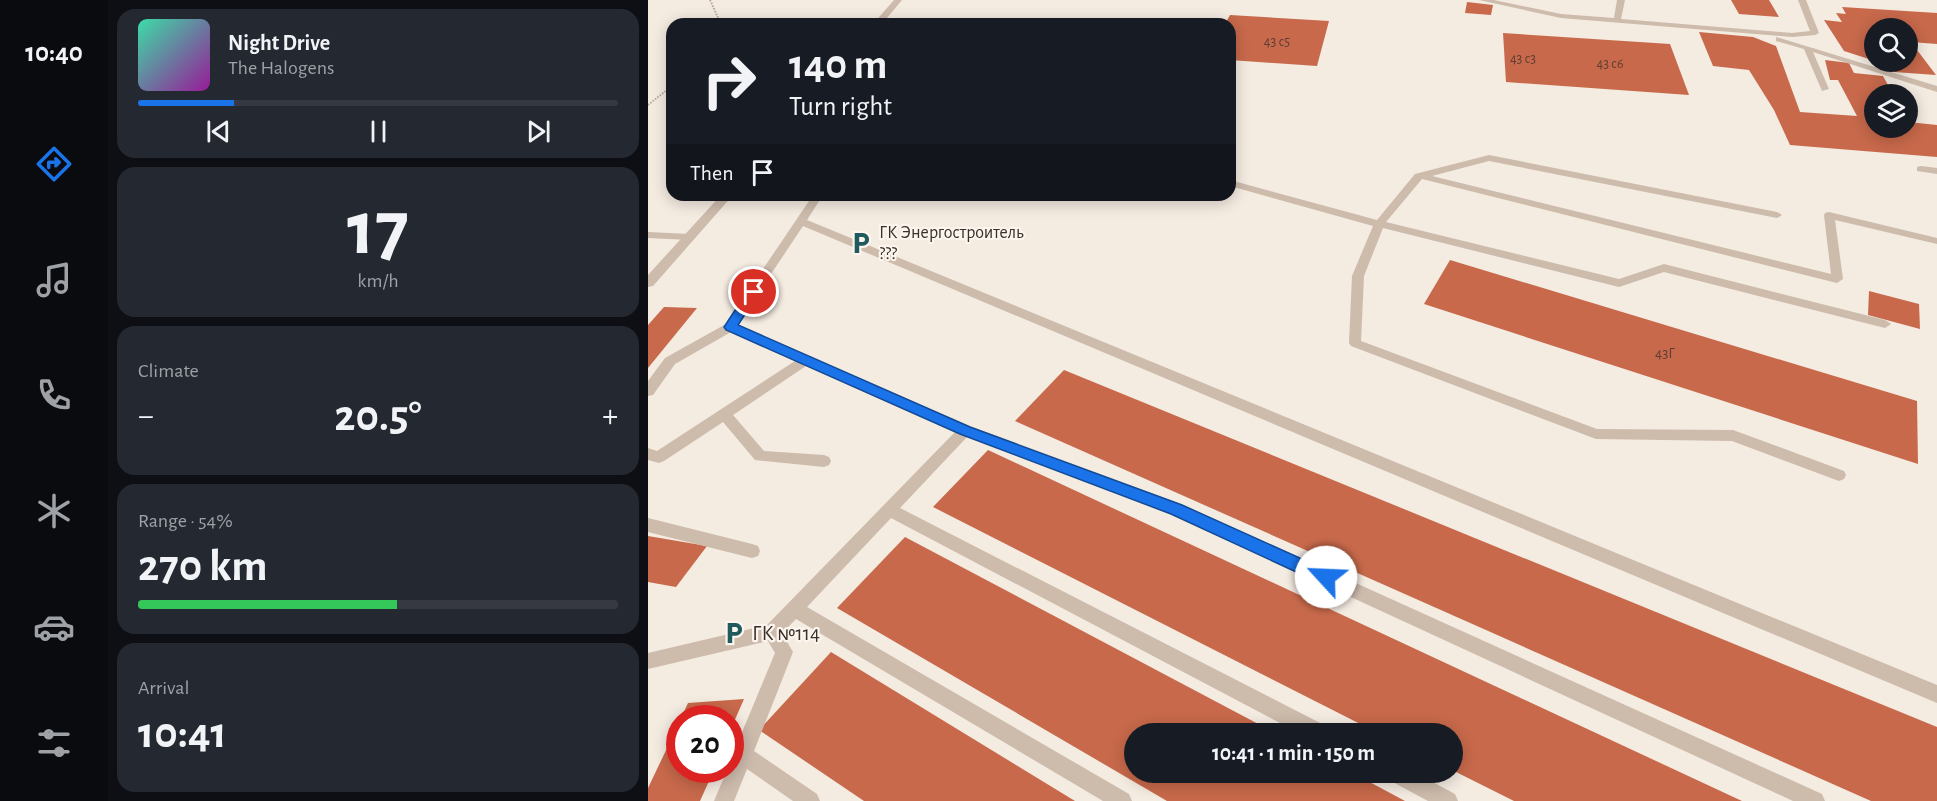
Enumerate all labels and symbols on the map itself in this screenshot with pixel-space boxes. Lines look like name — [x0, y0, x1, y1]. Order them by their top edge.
house number: 43 с5 — [1264, 35, 1290, 49]
house number: 43 с3 — [1510, 52, 1536, 66]
house number: 43 с6 — [1596, 57, 1624, 71]
place label: ГК Энергостроитель ??? — [879, 224, 1024, 263]
parking icon: ГК Энергостроитель ??? — [848, 230, 874, 256]
pin — [728, 266, 779, 317]
house number: 43Г — [1655, 346, 1675, 361]
position arrow — [1294, 545, 1358, 609]
parking icon: ГК №114 — [721, 620, 747, 646]
place label: ГК №114 — [752, 623, 820, 644]
speed limit sign: 20 — [666, 705, 744, 783]

